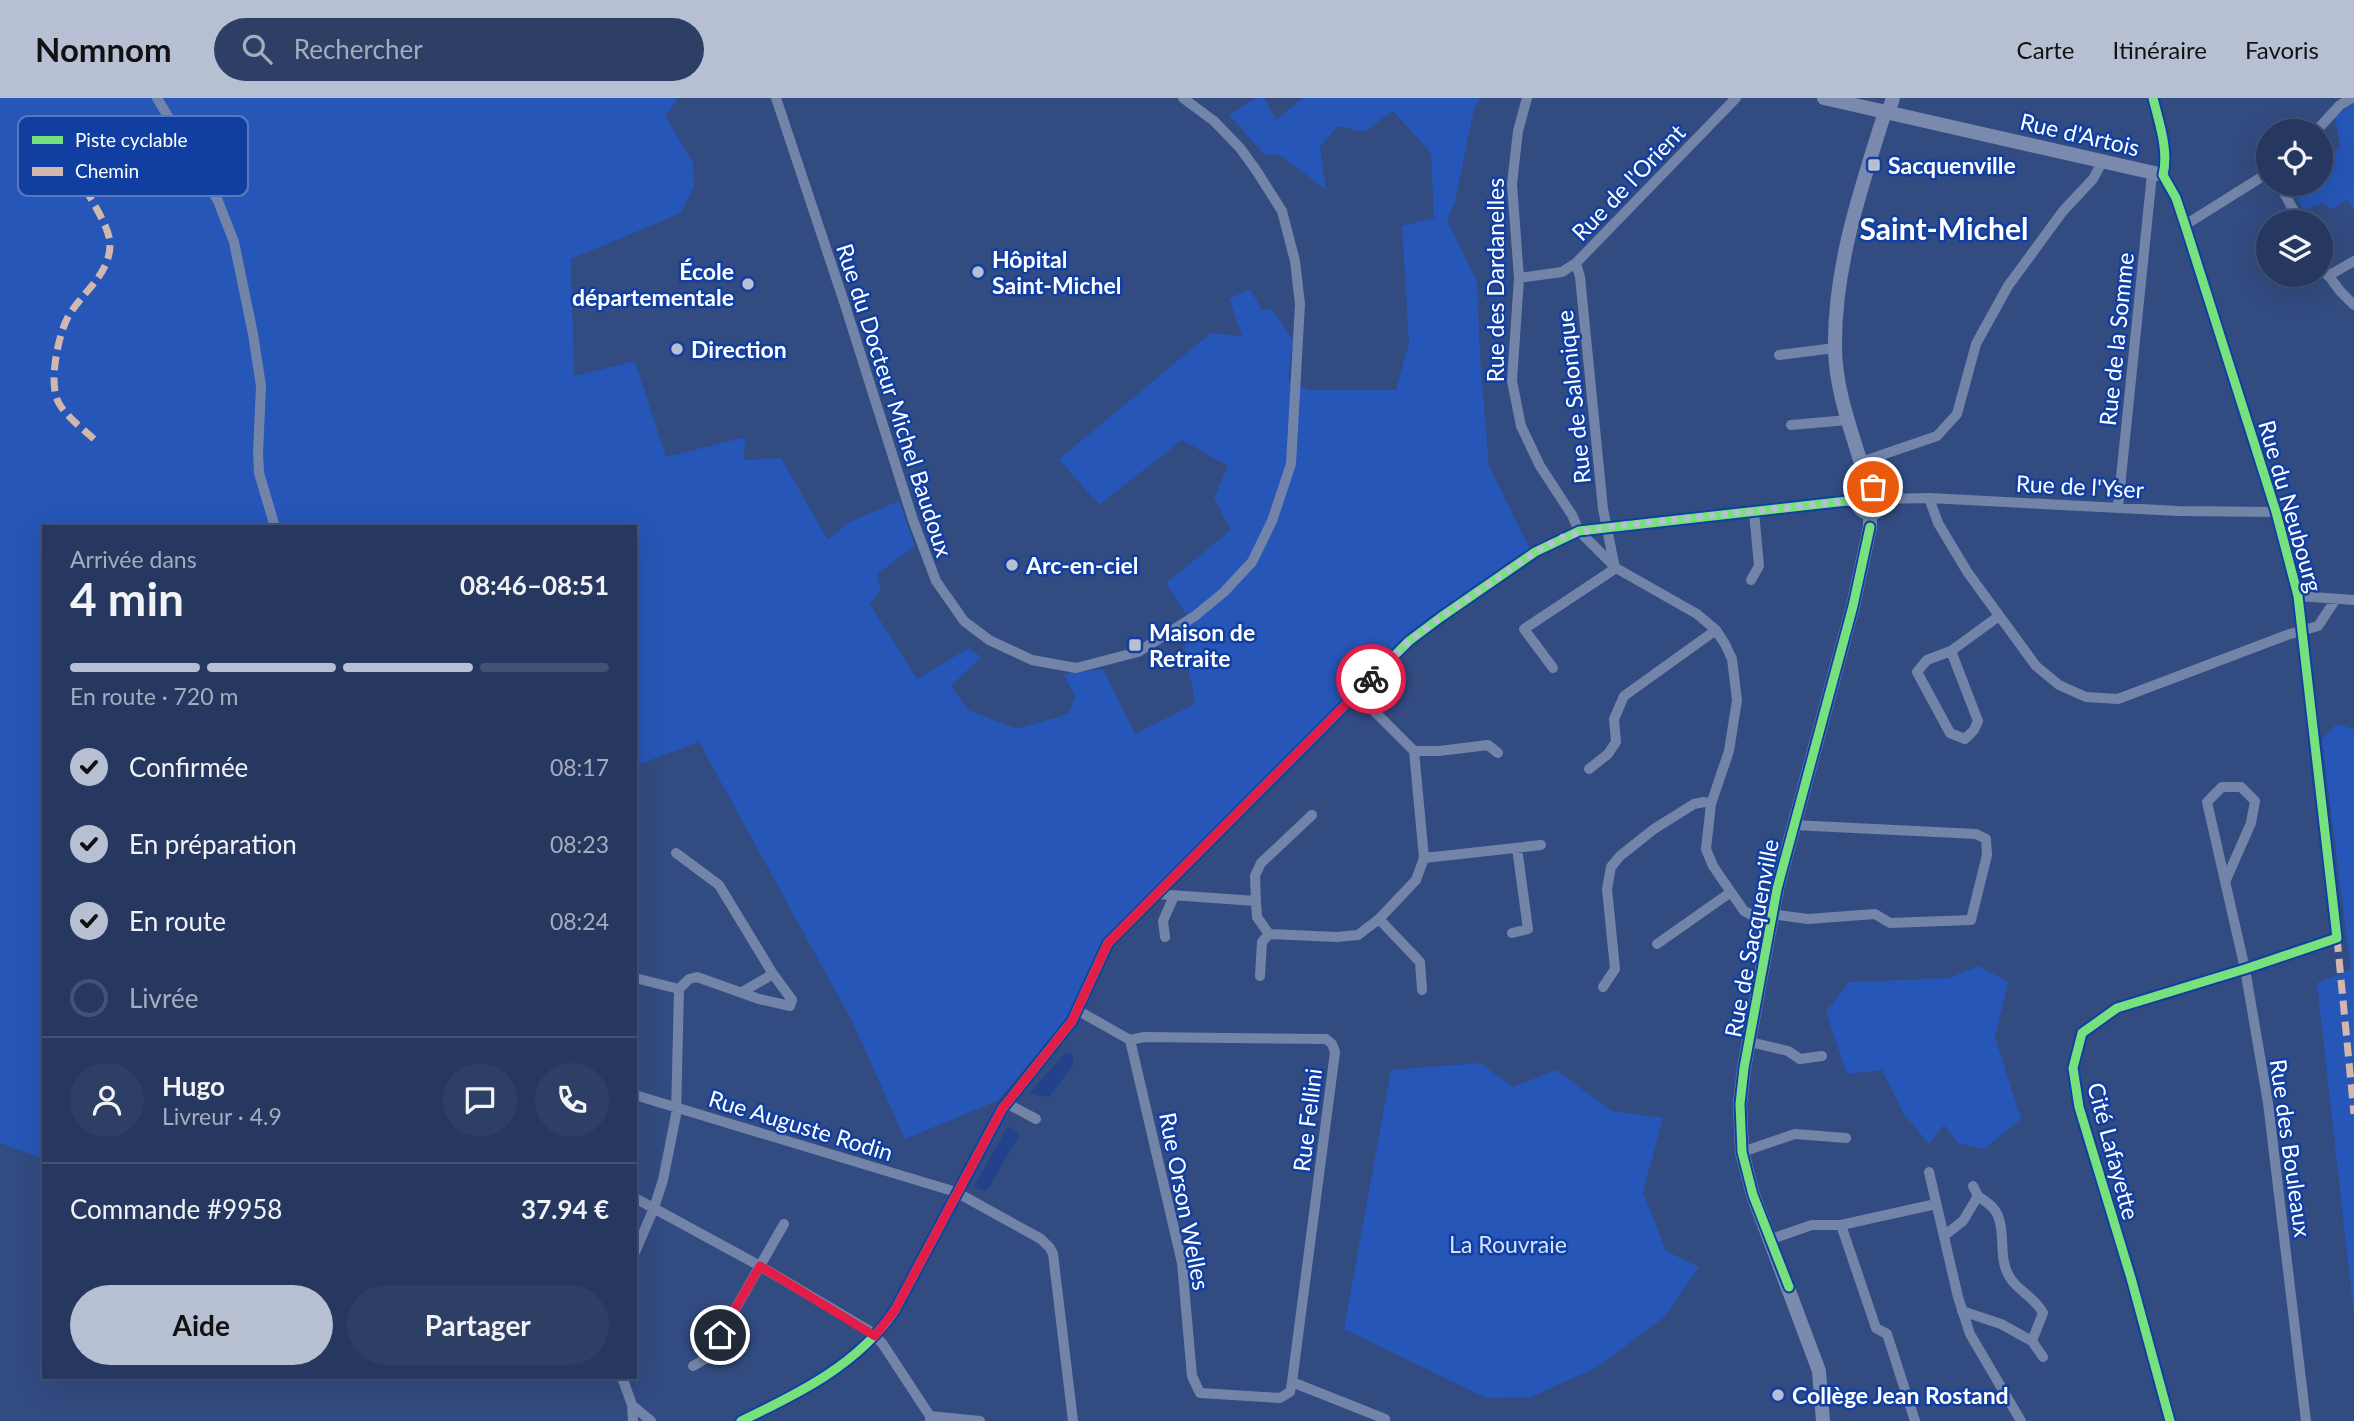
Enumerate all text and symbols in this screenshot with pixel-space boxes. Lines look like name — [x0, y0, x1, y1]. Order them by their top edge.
search box — [214, 18, 704, 81]
text: Nomnom — [35, 29, 172, 69]
icon: search — [238, 30, 276, 68]
text: Rechercher — [294, 33, 423, 65]
text: Carte — [2017, 35, 2075, 64]
text: Itinéraire — [2113, 35, 2207, 64]
text: Favoris — [2245, 35, 2319, 64]
street label: Rue d'Artois — [2018, 107, 2142, 161]
legend — [18, 116, 248, 196]
street label: Rue de l'Orient — [1565, 117, 1691, 246]
map controls — [2256, 119, 2333, 287]
button: locate — [2256, 119, 2333, 196]
text: Piste cyclable — [75, 128, 188, 151]
place label: Sacquenville — [1888, 151, 2016, 179]
marker: Sacquenville — [1866, 157, 1882, 173]
text: Chemin — [75, 159, 139, 182]
street label: Rue des Dardanelles — [1481, 178, 1509, 382]
district label: Saint-Michel — [1860, 210, 2028, 246]
button: layers — [2256, 210, 2333, 287]
street label: Rue du Docteur Michel Baudoux — [831, 240, 959, 561]
place label: Hôpital Saint-Michel — [992, 245, 1121, 299]
street label: Rue de la Somme — [2093, 251, 2139, 427]
place label: École départementale — [572, 257, 734, 311]
marker: Hôpital Saint-Michel — [970, 264, 986, 280]
marker: École départementale — [740, 276, 756, 292]
street label: Rue de Salonique — [1550, 309, 1596, 485]
place label: Direction — [691, 335, 787, 363]
marker: Direction — [669, 341, 685, 357]
street label: Rue du Neubourg — [2253, 417, 2329, 595]
pin — [1843, 457, 1903, 517]
icon: bag — [1854, 468, 1892, 506]
street label: Rue de l'Yser — [2015, 469, 2145, 503]
text: Arrivée dans — [70, 545, 197, 573]
place label: Arc-en-ciel — [1025, 551, 1139, 579]
marker: Arc-en-ciel — [1004, 557, 1020, 573]
text: 08:46–08:51 — [460, 569, 609, 601]
text: 4 min — [70, 571, 184, 626]
place label: Maison de Retraite — [1149, 618, 1255, 672]
marker: Maison de Retraite — [1127, 637, 1143, 653]
courier — [1336, 644, 1406, 714]
icon: bike — [1352, 660, 1390, 698]
text: En route · 720 m — [70, 682, 238, 710]
icon: check — [70, 748, 108, 786]
text: Confirmée — [129, 751, 248, 783]
text: 08:17 — [550, 753, 609, 781]
icon: check — [70, 825, 108, 863]
text: En préparation — [129, 828, 297, 860]
text: 08:23 — [550, 830, 609, 858]
street label: Rue de Sacquenville — [1718, 837, 1784, 1039]
icon: check — [70, 902, 108, 940]
text: En route — [129, 905, 226, 937]
text: 08:24 — [550, 907, 609, 935]
text: Livrée — [129, 982, 198, 1014]
street label: Rue des Bouleaux — [2265, 1057, 2317, 1239]
button: person — [70, 1063, 144, 1137]
button: chat — [443, 1063, 517, 1137]
button: phone — [535, 1063, 609, 1137]
street label: Rue Fellini — [1287, 1067, 1327, 1173]
text: Hugo — [162, 1070, 225, 1102]
street label: Cité Lafayette — [2082, 1079, 2146, 1223]
street label: Rue Auguste Rodin — [706, 1084, 896, 1166]
text: Livreur · 4.9 — [162, 1102, 282, 1130]
street label: Rue Orson Welles — [1154, 1110, 1216, 1292]
text: Commande #9958 — [70, 1193, 282, 1225]
text: 37.94 € — [521, 1193, 609, 1225]
park label: La Rouvraie — [1449, 1230, 1567, 1258]
button: Aide — [70, 1285, 333, 1365]
button: Partager — [347, 1285, 609, 1365]
pin — [690, 1305, 750, 1365]
icon: home — [701, 1316, 739, 1354]
place label: Collège Jean Rostand — [1792, 1381, 2009, 1409]
marker: Collège Jean Rostand — [1770, 1387, 1786, 1403]

